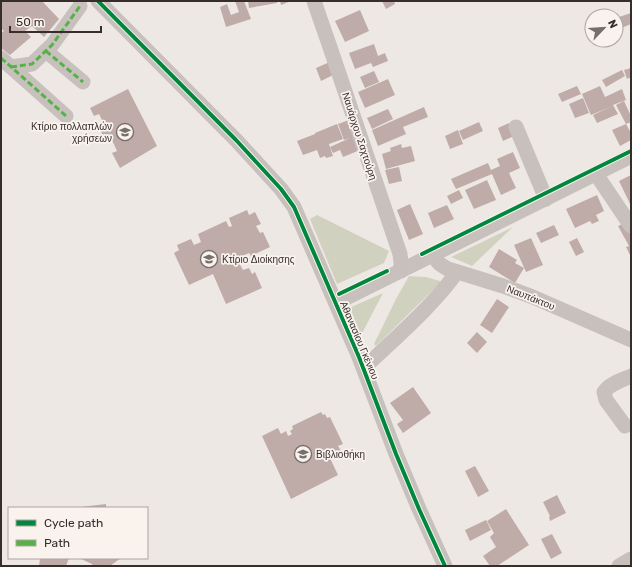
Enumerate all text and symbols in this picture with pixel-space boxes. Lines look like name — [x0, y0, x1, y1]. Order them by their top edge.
scale bar — [10, 8, 101, 34]
north arrow — [584, 8, 624, 48]
text: 50 m — [16, 15, 44, 29]
text: N — [605, 18, 620, 30]
street label: Ναυάρχου Σαχτούρη — [339, 91, 379, 182]
place label: Κτίριο πολλαπλών χρήσεων — [31, 121, 112, 145]
school or university icon: Κτίριο πολλαπλών χρήσεων — [115, 122, 135, 142]
school or university icon: Κτίριο Διοίκησης — [199, 249, 219, 269]
place label: Κτίριο Διοίκησης — [222, 254, 295, 266]
street label: Ναυπάκτου — [505, 283, 556, 313]
street label: Αθανασίου Γκένιου — [337, 299, 381, 381]
school or university icon: Βιβλιοθήκη — [293, 444, 313, 464]
place label: Βιβλιοθήκη — [316, 449, 365, 461]
legend — [8, 507, 148, 559]
text: Cycle path — [44, 516, 103, 530]
text: Path — [44, 536, 70, 550]

